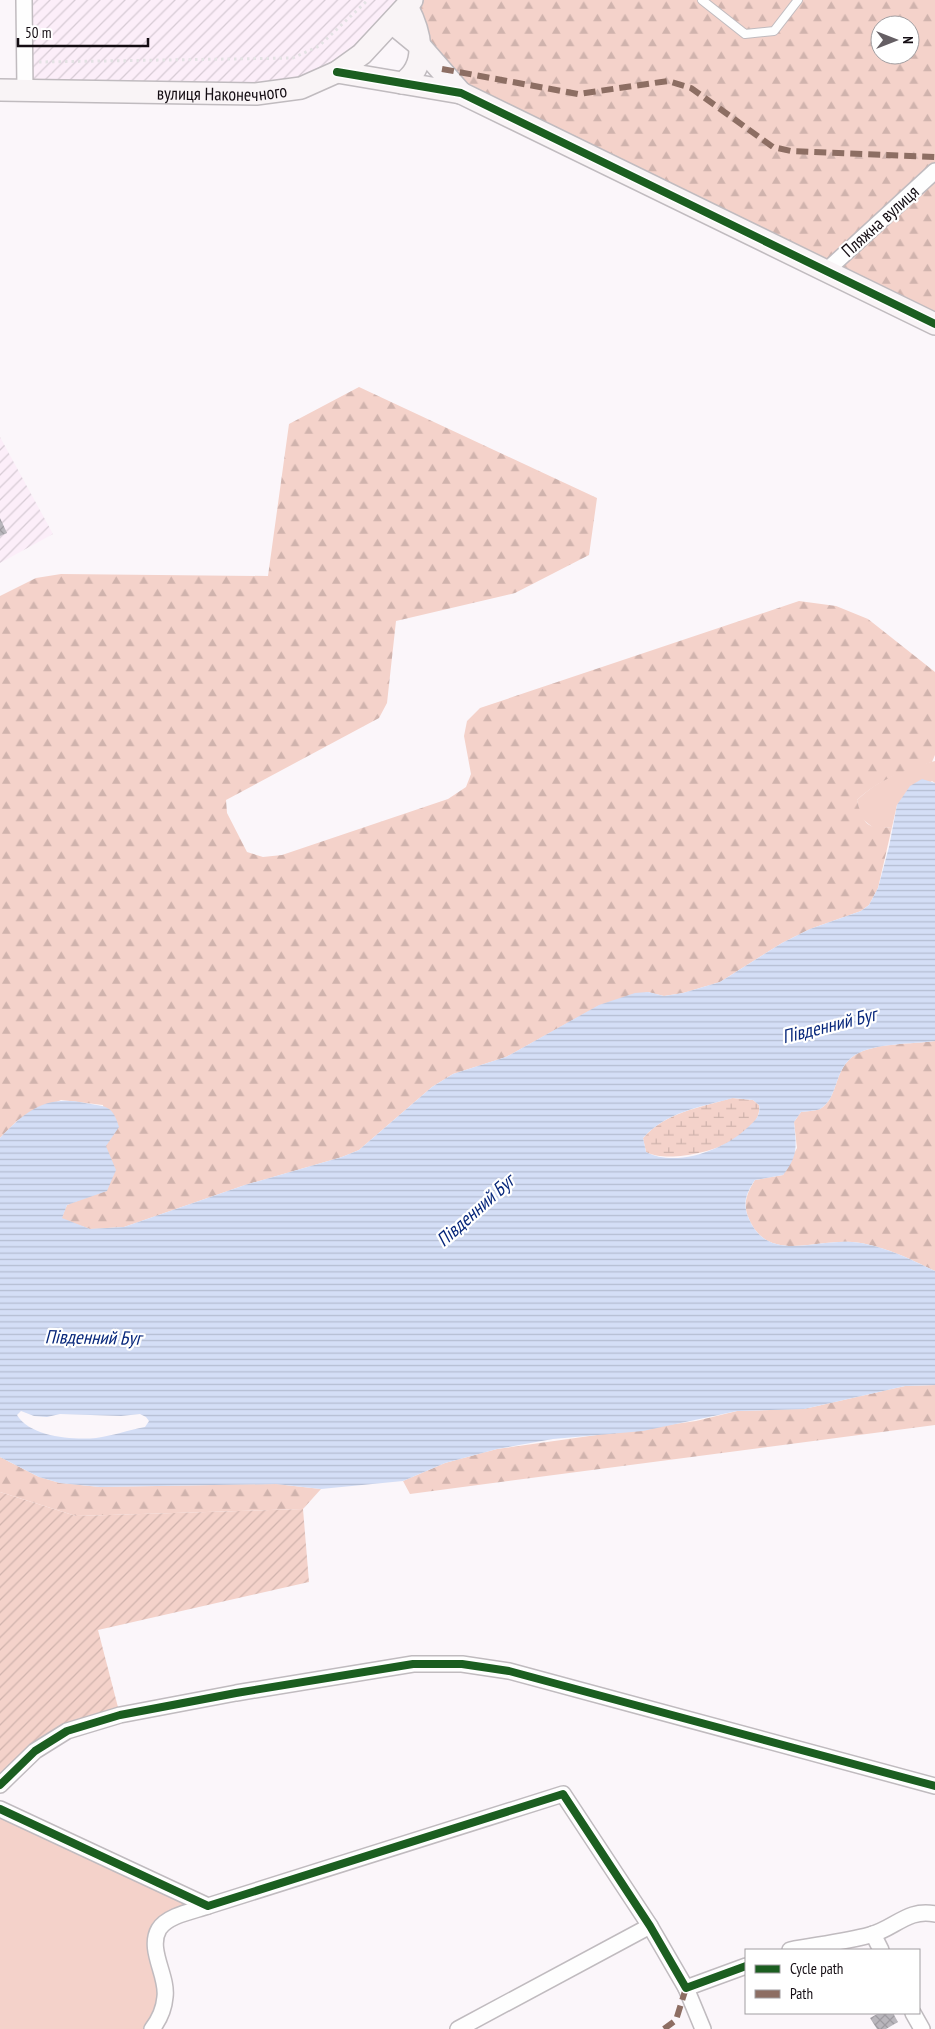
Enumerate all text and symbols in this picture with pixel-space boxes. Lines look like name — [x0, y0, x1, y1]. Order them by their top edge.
scale bar — [18, 15, 148, 47]
north arrow — [870, 15, 920, 65]
text: 50 m — [25, 23, 51, 42]
text: N — [899, 36, 917, 44]
street label: вулиця Наконечного — [157, 78, 289, 106]
street label: Пляжна вулиця — [837, 180, 923, 262]
water label: Південний Буг — [779, 1001, 882, 1048]
water label: Південний Буг — [431, 1167, 521, 1251]
water label: Південний Буг — [45, 1324, 145, 1350]
legend — [745, 1949, 920, 2014]
text: Cycle path — [790, 1959, 843, 1978]
text: Path — [790, 1984, 813, 2003]

